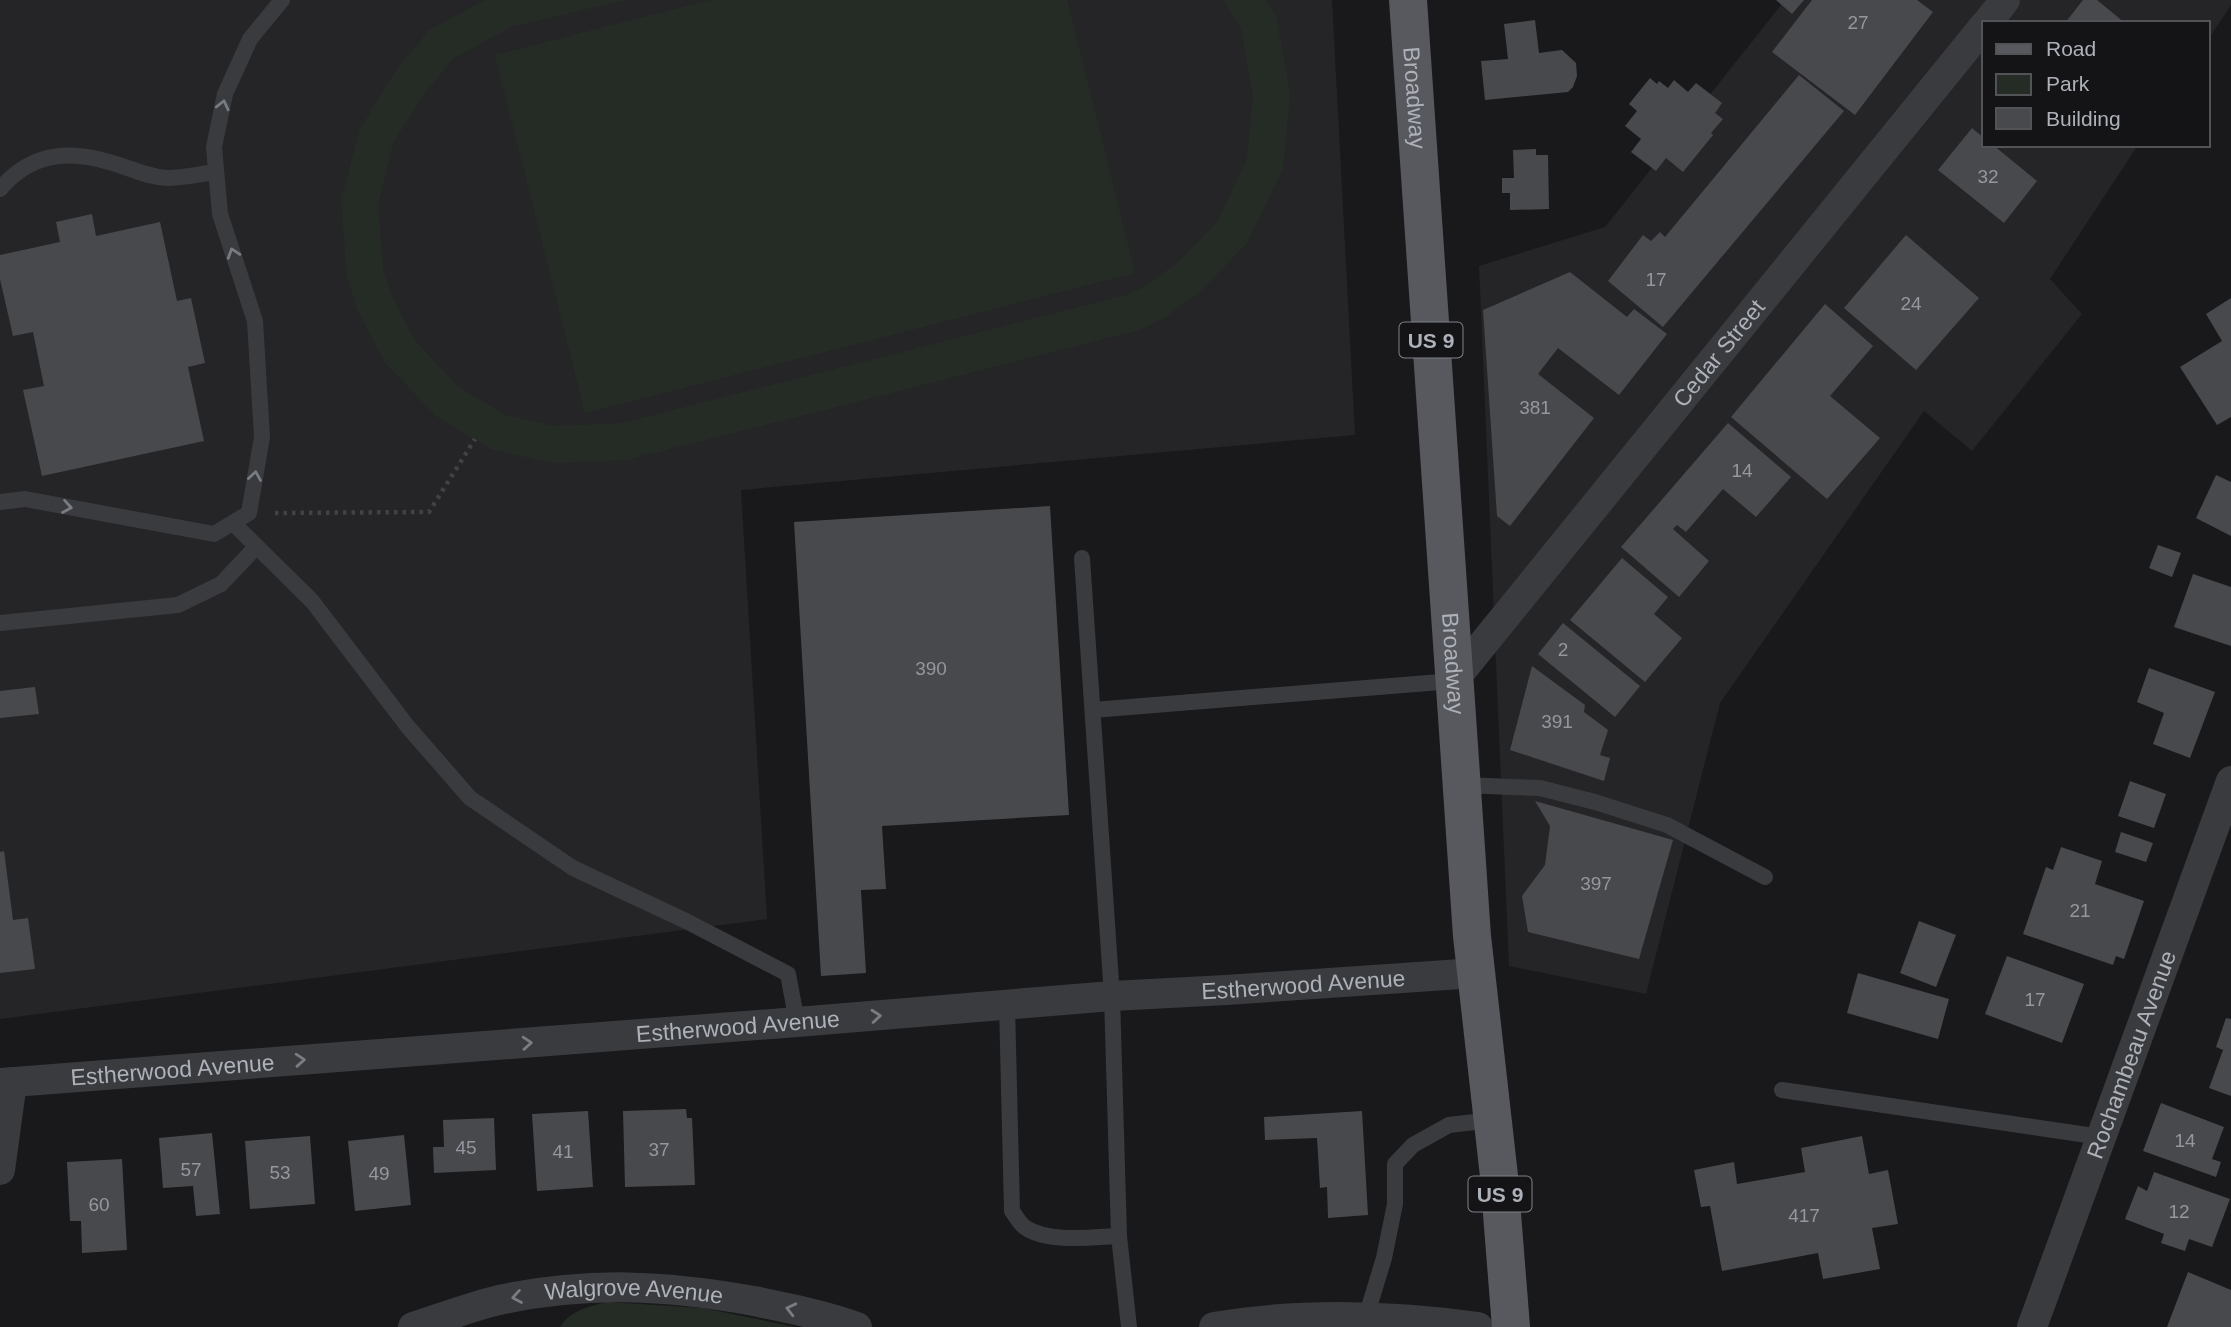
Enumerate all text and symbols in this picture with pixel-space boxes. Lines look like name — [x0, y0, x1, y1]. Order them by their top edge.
house number: 27 — [1847, 12, 1869, 33]
legend — [1982, 21, 2210, 147]
text: Road — [2046, 37, 2096, 60]
street label: Broadway — [1398, 46, 1431, 150]
text: Park — [2046, 72, 2090, 95]
one-way arrow — [214, 99, 229, 111]
text: Building — [2046, 107, 2121, 130]
house number: 32 — [1977, 166, 1999, 187]
one-way arrow — [227, 248, 241, 260]
house number: 17 — [1645, 269, 1667, 290]
house number: 24 — [1900, 293, 1922, 314]
street label: Cedar Street — [1668, 294, 1770, 412]
road number: US 9 — [1400, 322, 1462, 358]
house number: 381 — [1519, 397, 1551, 418]
house number: 14 — [1731, 460, 1753, 481]
one-way arrow — [247, 470, 262, 482]
one-way arrow — [61, 498, 73, 513]
street label: Broadway — [1437, 612, 1470, 716]
house number: 2 — [1558, 639, 1568, 660]
house number: 390 — [915, 658, 947, 679]
house number: 391 — [1541, 711, 1573, 732]
house number: 397 — [1580, 873, 1612, 894]
house number: 21 — [2069, 900, 2091, 921]
street label: Rochambeau Avenue — [2081, 947, 2181, 1162]
street label: Estherwood Avenue — [1201, 965, 1406, 1004]
house number: 17 — [2024, 989, 2046, 1010]
street label: Estherwood Avenue — [635, 1006, 841, 1047]
one-way arrow — [871, 1009, 882, 1024]
one-way arrow — [522, 1036, 533, 1051]
street label: Estherwood Avenue — [70, 1049, 275, 1091]
one-way arrow — [295, 1053, 306, 1068]
house number: 14 — [2174, 1130, 2196, 1151]
house number: 45 — [455, 1137, 477, 1158]
house number: 37 — [648, 1139, 670, 1160]
house number: 41 — [552, 1141, 574, 1162]
house number: 57 — [180, 1159, 202, 1180]
house number: 53 — [269, 1162, 291, 1183]
house number: 49 — [368, 1163, 390, 1184]
road number: US 9 — [1468, 1176, 1532, 1212]
house number: 60 — [88, 1194, 110, 1215]
house number: 12 — [2168, 1201, 2190, 1222]
house number: 417 — [1788, 1205, 1820, 1226]
street label: Walgrove Avenue — [543, 1274, 725, 1309]
one-way arrow — [511, 1289, 523, 1304]
one-way arrow — [785, 1303, 797, 1317]

